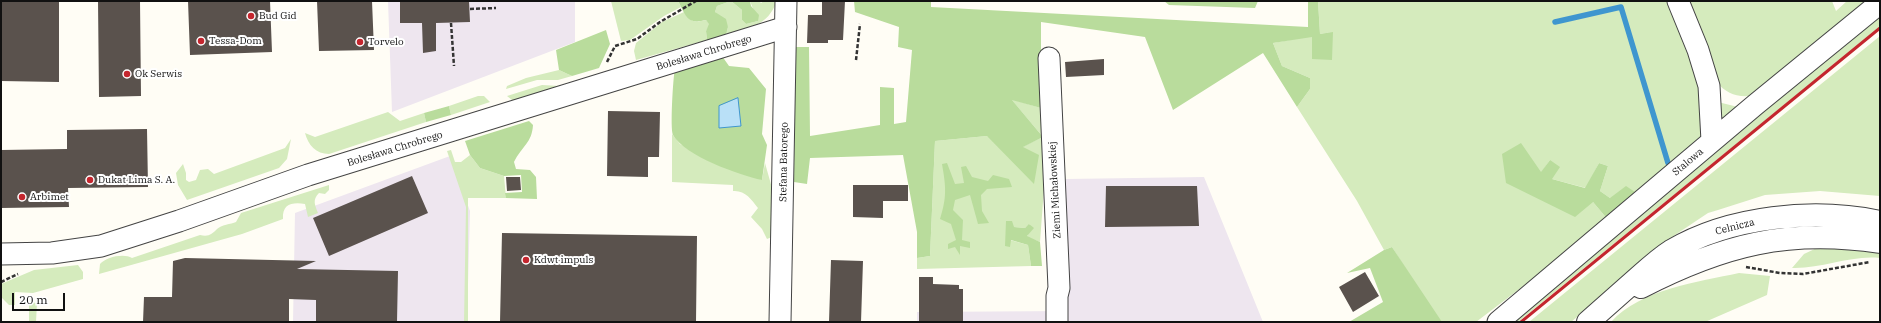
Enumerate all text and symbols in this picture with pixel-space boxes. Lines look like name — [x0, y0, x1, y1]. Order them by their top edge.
place label: Bud Gid — [259, 10, 297, 22]
marker: Bud Gid — [246, 11, 256, 21]
street label: Bolesława Chrobrego — [655, 33, 753, 73]
place label: Tessa-Dom — [209, 35, 262, 47]
marker: Tessa-Dom — [196, 36, 206, 46]
place label: Torvelo — [368, 36, 404, 48]
marker: Torvelo — [355, 37, 365, 47]
place label: Ok Serwis — [135, 68, 182, 80]
marker: Ok Serwis — [122, 69, 132, 79]
street label: Stefana Batorego — [777, 122, 791, 202]
street label: Bolesława Chrobrego — [346, 129, 444, 169]
street label: Ziemi Michałowskiej — [1046, 141, 1064, 239]
street label: Stalowa — [1670, 146, 1706, 178]
place label: Dukat Lima S. A. — [98, 174, 175, 186]
marker: Dukat Lima S. A. — [85, 175, 95, 185]
place label: Arbimet — [30, 191, 69, 203]
marker: Arbimet — [17, 192, 27, 202]
street label: Celnicza — [1714, 216, 1756, 238]
place label: Kdwt impuls — [534, 254, 593, 266]
marker: Kdwt impuls — [521, 255, 531, 265]
scale bar — [14, 285, 67, 311]
text: 20 m — [19, 292, 48, 307]

